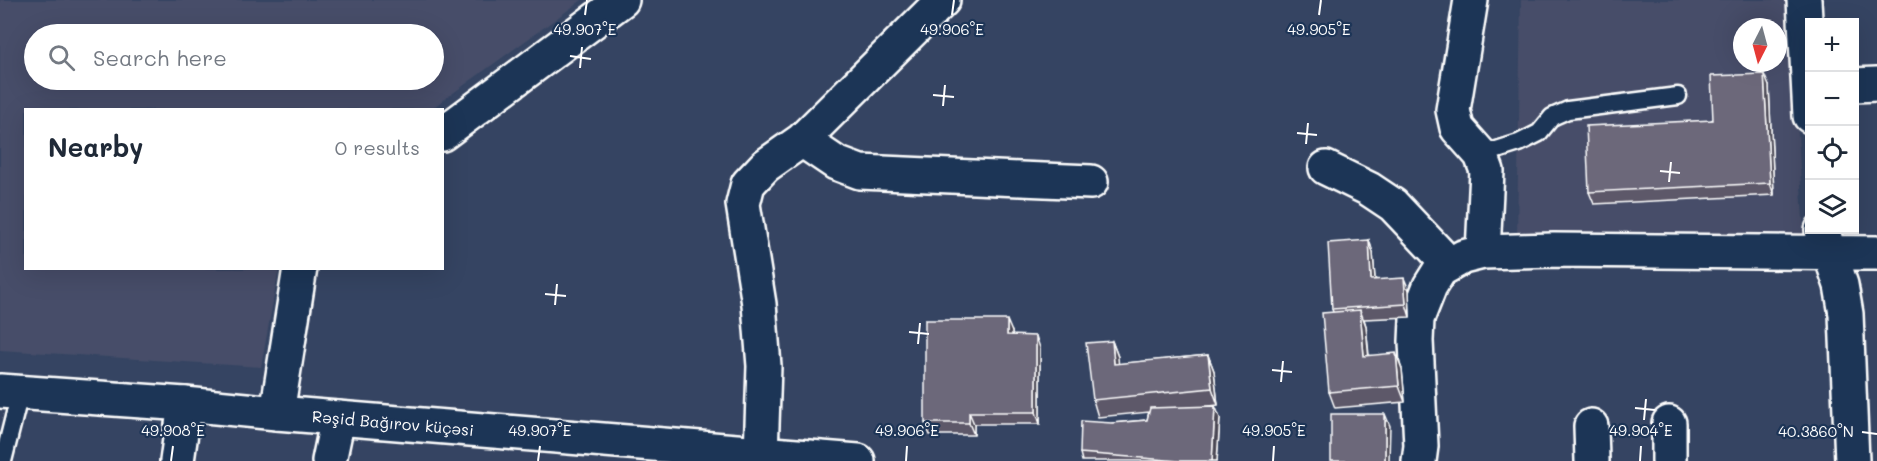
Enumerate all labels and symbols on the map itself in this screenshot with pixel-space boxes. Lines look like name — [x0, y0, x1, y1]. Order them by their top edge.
north arrow — [1733, 18, 1787, 72]
text: 49.907°E — [554, 19, 617, 39]
text: 49.906°E — [920, 19, 984, 39]
text: 49.905°E — [1287, 19, 1351, 39]
street label: Rəşid Bağırov küçəsi — [311, 405, 475, 440]
text: 49.908°E — [141, 420, 205, 440]
text: 49.907°E — [509, 420, 572, 440]
text: 49.906°E — [875, 420, 939, 440]
text: 49.905°E — [1242, 420, 1306, 440]
text: 49.904°E — [1609, 420, 1673, 440]
text: 40.3860°N — [1778, 421, 1854, 441]

